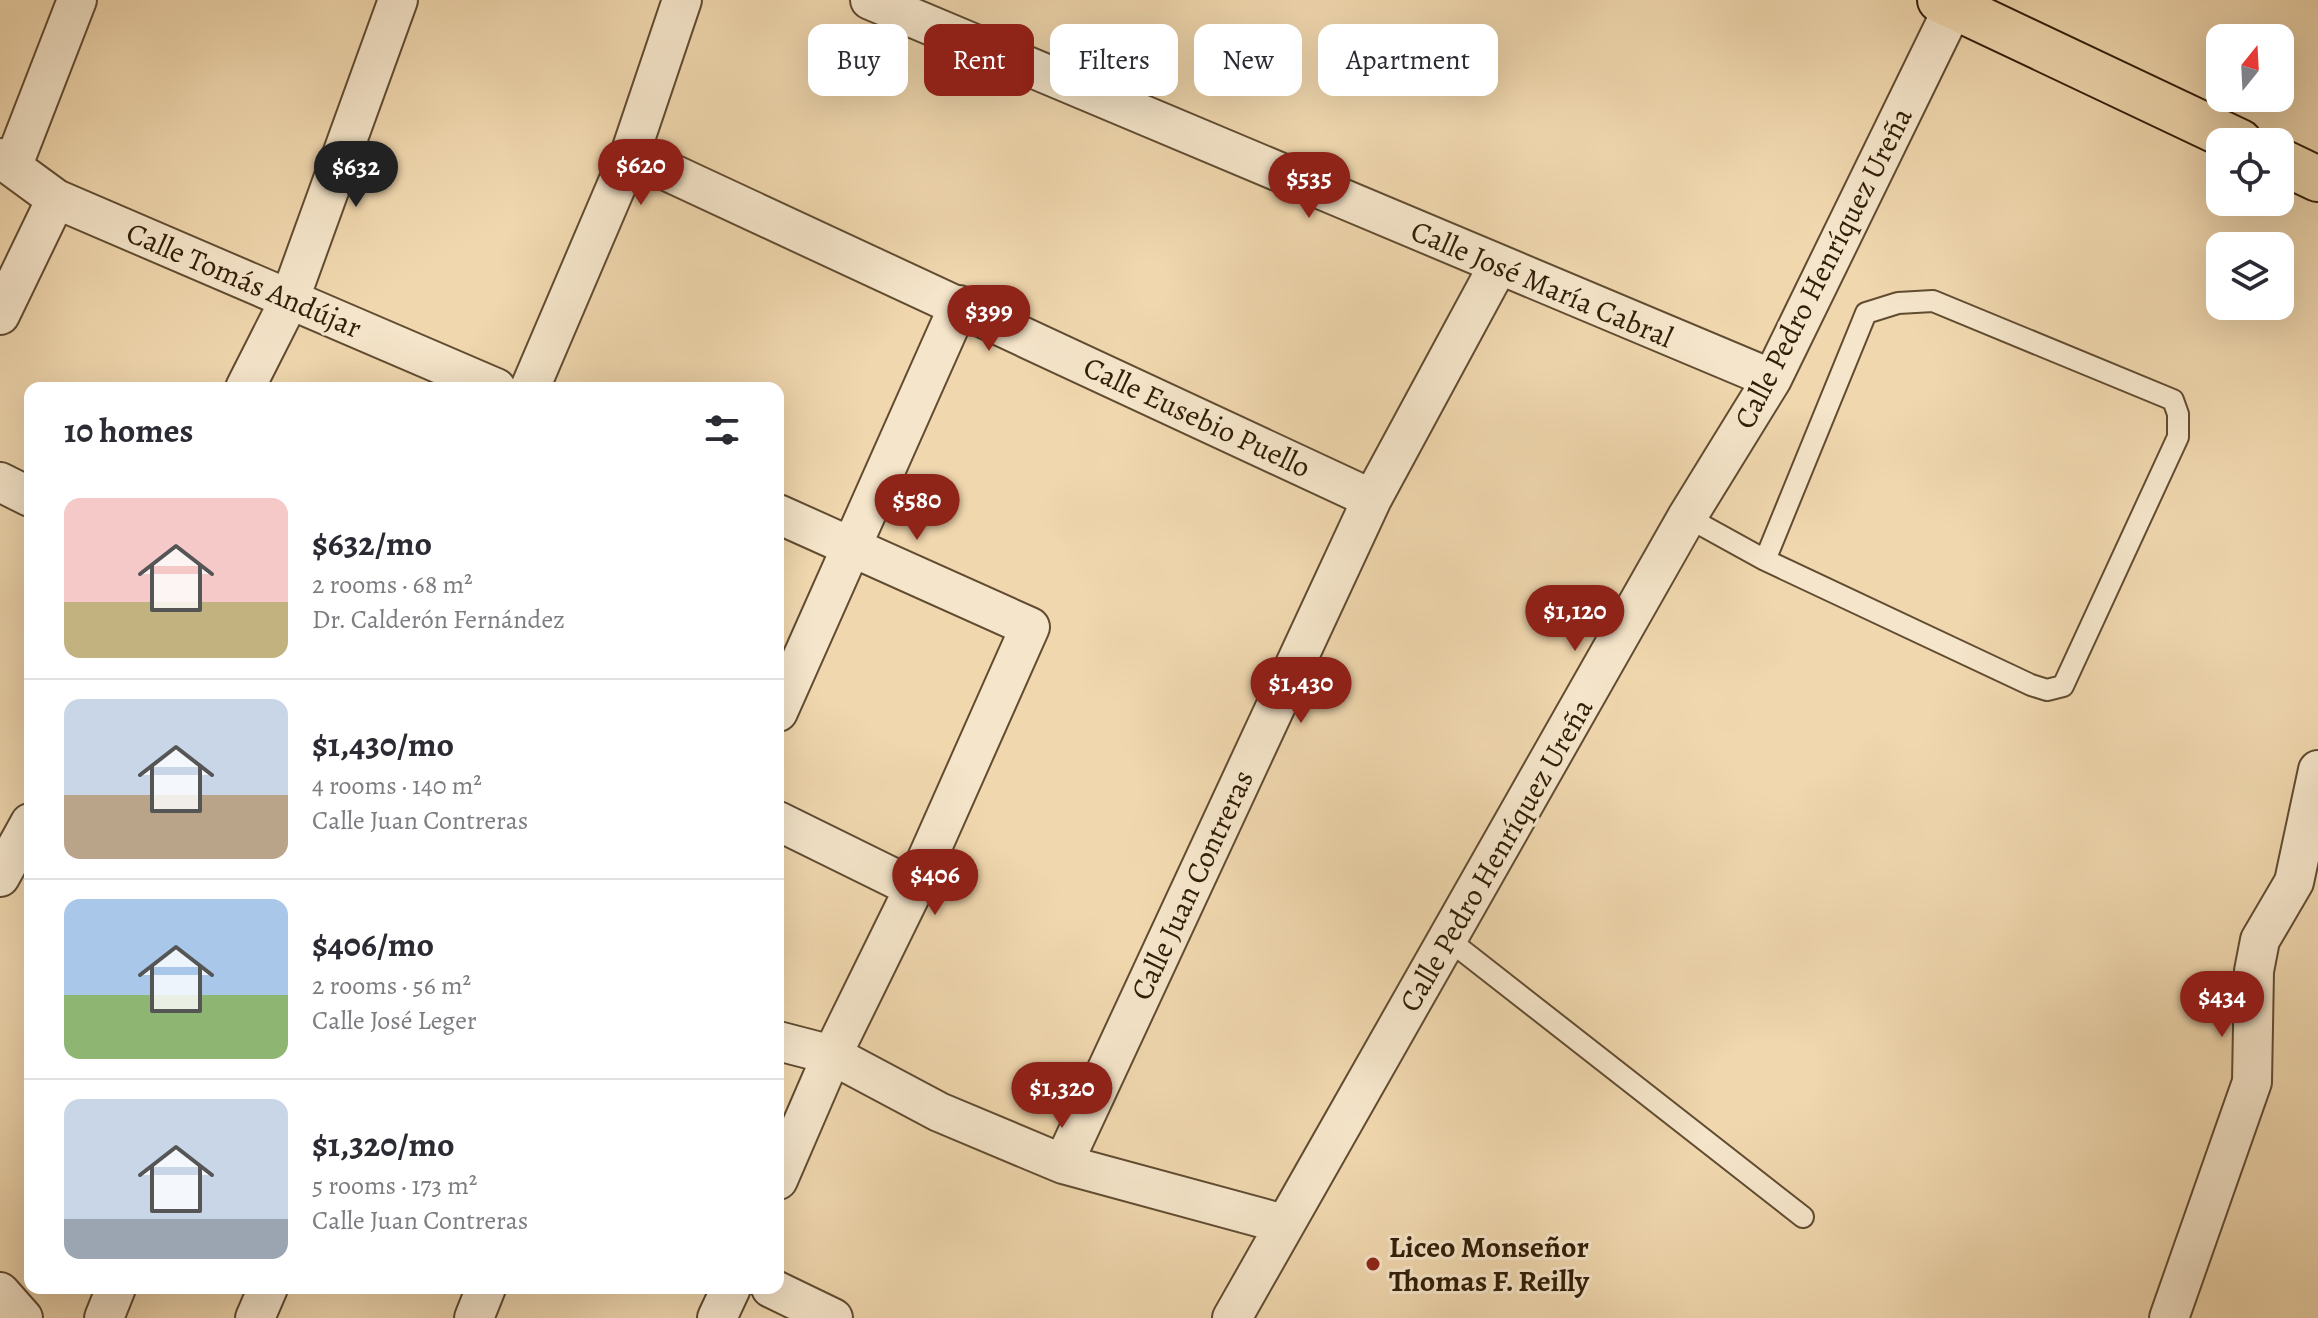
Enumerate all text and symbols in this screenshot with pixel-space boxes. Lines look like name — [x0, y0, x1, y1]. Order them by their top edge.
chip: Buy — [808, 24, 908, 96]
chip: Rent — [924, 24, 1034, 96]
chip: Filters — [1050, 24, 1178, 96]
chip: New — [1194, 24, 1302, 96]
chip: Apartment — [1318, 24, 1498, 96]
north arrow — [2206, 24, 2294, 112]
map controls — [2206, 24, 2294, 320]
street label: Calle Pedro Henríquez Ureña — [1724, 100, 1922, 436]
button: locate — [2206, 128, 2294, 216]
pin: $620 — [594, 139, 688, 207]
pin: $632 — [309, 141, 403, 209]
text: $620 — [616, 147, 666, 182]
text: $632 — [332, 149, 380, 184]
pin: $535 — [1262, 152, 1356, 220]
text: $535 — [1286, 160, 1332, 195]
street label: Calle José María Cabral — [1405, 211, 1679, 357]
street label: Calle Tomás Andújar — [120, 212, 368, 348]
button: layers — [2206, 232, 2294, 320]
pin: $399 — [942, 285, 1036, 353]
text: $399 — [965, 293, 1013, 328]
street label: Calle Eusebio Puello — [1077, 347, 1317, 487]
text: 10 homes — [64, 407, 193, 454]
icon: filters — [700, 408, 744, 452]
pin: $580 — [870, 474, 964, 542]
text: $580 — [893, 482, 941, 517]
text: $632/mo — [312, 520, 432, 567]
icon: home — [128, 530, 224, 626]
text: 2 rooms · 68 m² — [312, 567, 473, 602]
pin: $1,120 — [1510, 585, 1640, 653]
text: $1,120 — [1543, 593, 1607, 628]
text: Dr. Calderón Fernández — [312, 602, 565, 637]
pin: $1,430 — [1236, 657, 1366, 725]
text: $1,430 — [1269, 665, 1333, 700]
street label: Calle Pedro Henríquez Ureña — [1390, 691, 1602, 1019]
text: $1,430/mo — [312, 721, 454, 768]
icon: home — [128, 731, 224, 827]
street label: Calle Juan Contreras — [1121, 763, 1263, 1007]
text: 4 rooms · 140 m² — [312, 768, 482, 803]
text: Calle Juan Contreras — [312, 803, 528, 838]
pin: $406 — [888, 849, 982, 917]
text: $406 — [910, 857, 960, 892]
text: $406/mo — [312, 921, 434, 968]
icon: home — [128, 931, 224, 1027]
text: 2 rooms · 56 m² — [312, 968, 471, 1003]
pin: $434 — [2175, 971, 2269, 1039]
text: $434 — [2198, 979, 2246, 1014]
text: Calle José Leger — [312, 1003, 477, 1038]
pin: $1,320 — [997, 1062, 1127, 1130]
text: $1,320 — [1029, 1070, 1095, 1105]
text: $1,320/mo — [312, 1121, 455, 1168]
icon: home — [128, 1131, 224, 1227]
text: 5 rooms · 173 m² — [312, 1168, 477, 1203]
text: Calle Juan Contreras — [312, 1203, 528, 1238]
place label: Liceo Monseñor Thomas F. Reilly — [1389, 1227, 1590, 1301]
marker: Liceo Monseñor Thomas F. Reilly — [1364, 1255, 1382, 1273]

